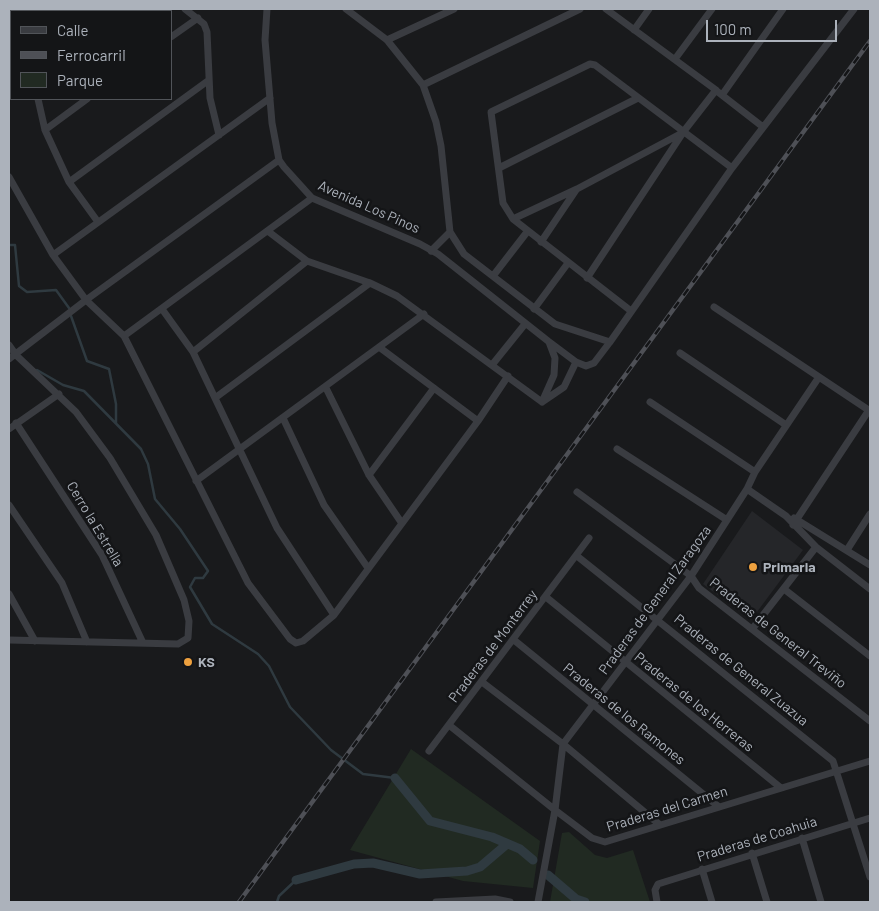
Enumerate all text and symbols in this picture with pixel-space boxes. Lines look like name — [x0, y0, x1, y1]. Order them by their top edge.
legend — [10, 10, 172, 100]
scale bar — [709, 10, 840, 42]
text: 100 m — [714, 20, 752, 38]
text: Calle — [57, 21, 89, 39]
text: Ferrocarril — [57, 46, 126, 64]
text: Parque — [57, 71, 103, 89]
street label: Avenida Los Pinos — [316, 177, 422, 237]
street label: Cerro la Estrella — [63, 479, 127, 569]
street label: Praderas de General Zaragoza — [595, 522, 715, 678]
place label: Primaria — [763, 559, 816, 575]
marker: Primaria — [747, 561, 759, 573]
street label: Praderas de General Treviño — [706, 574, 850, 692]
street label: Praderas de Monterrey — [445, 586, 541, 706]
street label: Praderas de General Zuazua — [671, 611, 811, 729]
street label: Praderas de los Herreras — [631, 649, 757, 755]
place label: KS — [198, 654, 215, 670]
marker: KS — [182, 656, 194, 668]
street label: Praderas de los Ramones — [560, 660, 688, 768]
street label: Praderas del Carmen — [604, 783, 730, 835]
street label: Praderas de Coahuia — [695, 813, 819, 865]

